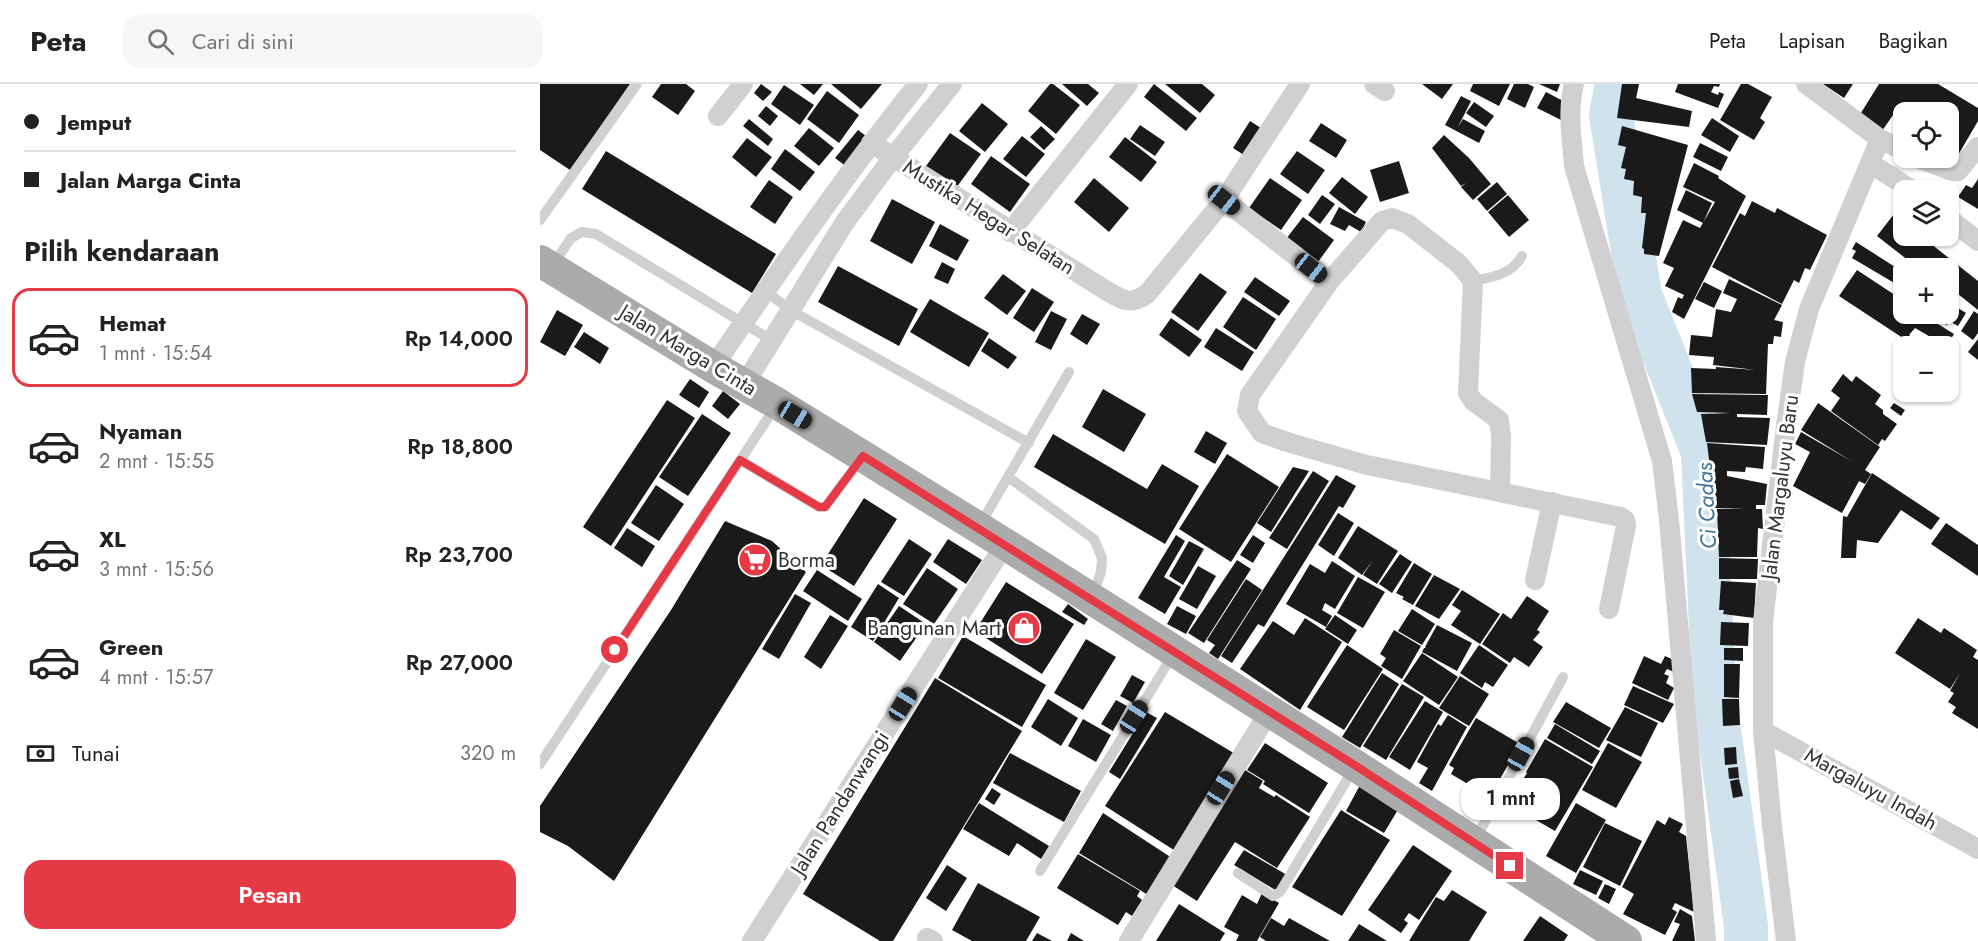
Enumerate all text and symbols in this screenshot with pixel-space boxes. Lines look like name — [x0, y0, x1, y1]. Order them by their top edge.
search box — [123, 14, 543, 68]
text: Peta — [30, 21, 87, 62]
icon: search — [144, 25, 177, 58]
text: Cari di sini — [192, 25, 294, 57]
text: Peta — [1709, 26, 1746, 56]
text: Lapisan — [1779, 26, 1845, 56]
text: Bagikan — [1878, 26, 1948, 56]
map controls — [1893, 102, 1959, 402]
button: locate — [1893, 102, 1959, 168]
text: Jemput — [60, 106, 131, 138]
street label: Mustika Hegar Selatan — [897, 152, 1081, 282]
text: Jalan Marga Cinta — [60, 164, 241, 196]
button: layers — [1893, 180, 1959, 246]
car — [1204, 182, 1244, 218]
text: Pilih kendaraan — [24, 232, 220, 271]
car — [1291, 250, 1331, 286]
button: + — [1893, 258, 1959, 324]
street label: Jalan Marga Cinta — [611, 295, 762, 403]
text: Hemat — [99, 307, 166, 339]
icon: car — [27, 311, 81, 365]
text: Rp 14,000 — [405, 322, 513, 354]
button: − — [1893, 336, 1959, 402]
text: 1 mnt · 15:54 — [99, 339, 212, 368]
street label: Jalan Margaluyu Baru — [1753, 393, 1806, 584]
car — [775, 398, 815, 432]
text: Nyaman — [99, 415, 182, 447]
icon: car — [27, 419, 81, 473]
text: Rp 18,800 — [407, 430, 513, 462]
text: 2 mnt · 15:55 — [99, 447, 214, 476]
water label: Ci Cadas — [1688, 462, 1724, 550]
text: XL — [99, 523, 126, 555]
icon: car — [27, 527, 81, 581]
text: Rp 23,700 — [405, 538, 513, 570]
supermarket icon: Borma — [737, 542, 773, 578]
place label: Borma — [778, 545, 835, 575]
text: 3 mnt · 15:56 — [99, 555, 214, 584]
shop icon: Bangunan Mart — [1006, 610, 1042, 646]
place label: Bangunan Mart — [867, 613, 1001, 643]
text: Green — [99, 631, 163, 663]
icon: car — [27, 635, 81, 689]
route start — [601, 636, 628, 663]
text: Rp 27,000 — [406, 646, 513, 678]
text: 4 mnt · 15:57 — [99, 663, 214, 692]
car — [886, 684, 920, 724]
car — [1117, 697, 1151, 737]
street label: Jalan Pandanwangi — [782, 725, 897, 884]
car — [1504, 734, 1538, 774]
icon: cash — [24, 737, 57, 770]
text: Tunai — [72, 737, 120, 769]
text: 320 m — [460, 739, 516, 768]
street label: Margaluyu Indah — [1799, 740, 1943, 838]
car — [1204, 768, 1238, 808]
callout: 1 mnt — [1460, 779, 1560, 821]
text: 1 mnt — [1486, 784, 1535, 813]
route end — [1496, 852, 1523, 879]
button: Pesan — [24, 860, 516, 929]

